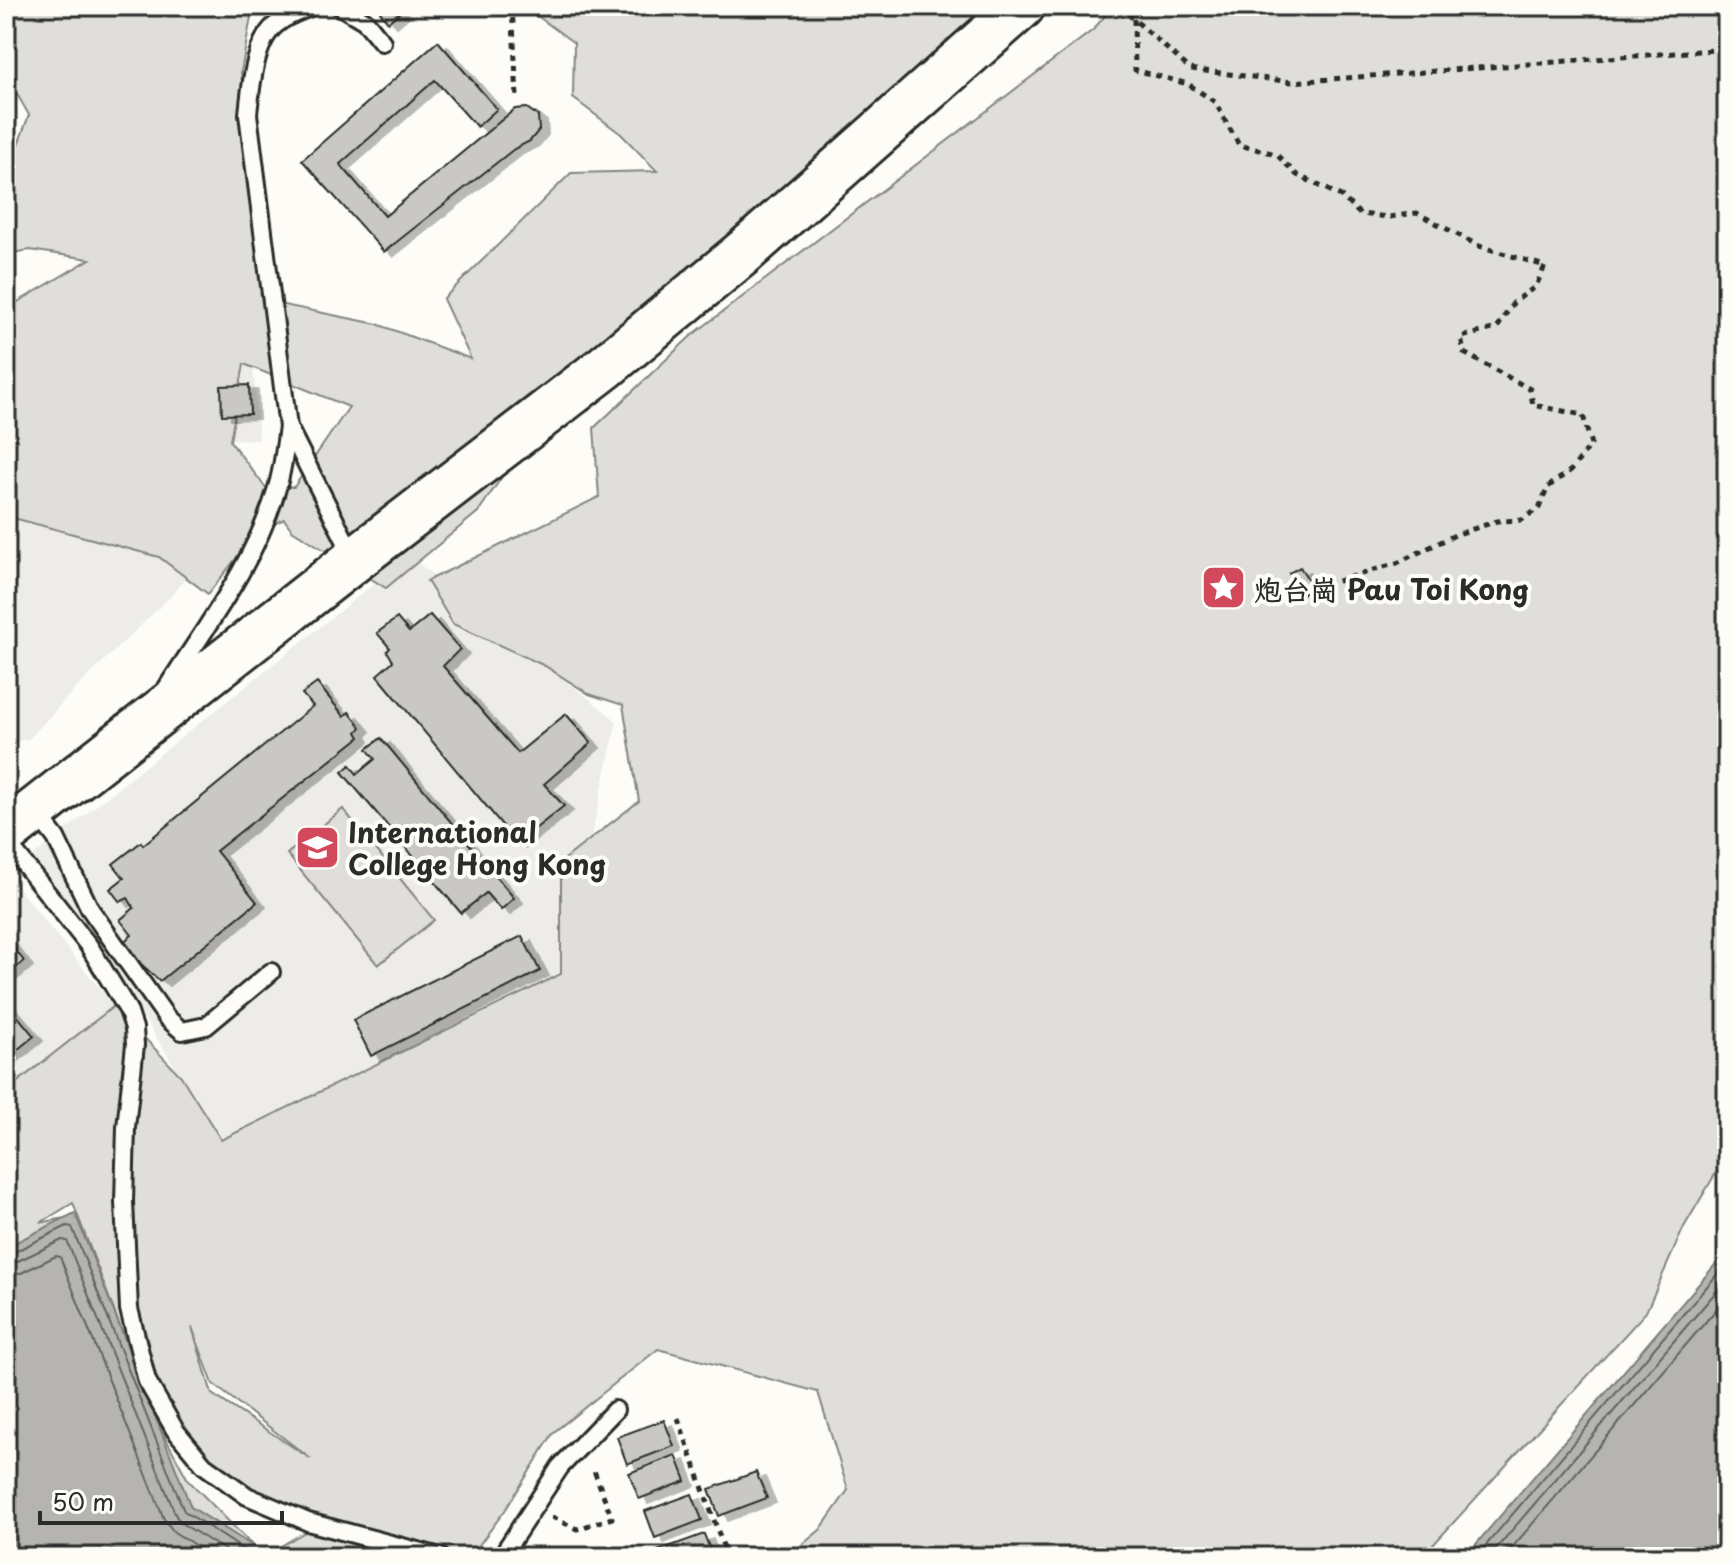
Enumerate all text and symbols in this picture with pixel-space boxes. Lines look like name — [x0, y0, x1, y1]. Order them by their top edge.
place icon: 炮台崗 Pau Toi Kong — [1199, 564, 1247, 612]
place label: 炮台崗 Pau Toi Kong — [1254, 567, 1529, 610]
place label: International College Hong Kong — [348, 810, 606, 885]
school or university icon: International College Hong Kong — [293, 823, 341, 871]
scale bar — [40, 1475, 282, 1525]
text: 50 m — [52, 1483, 114, 1519]

